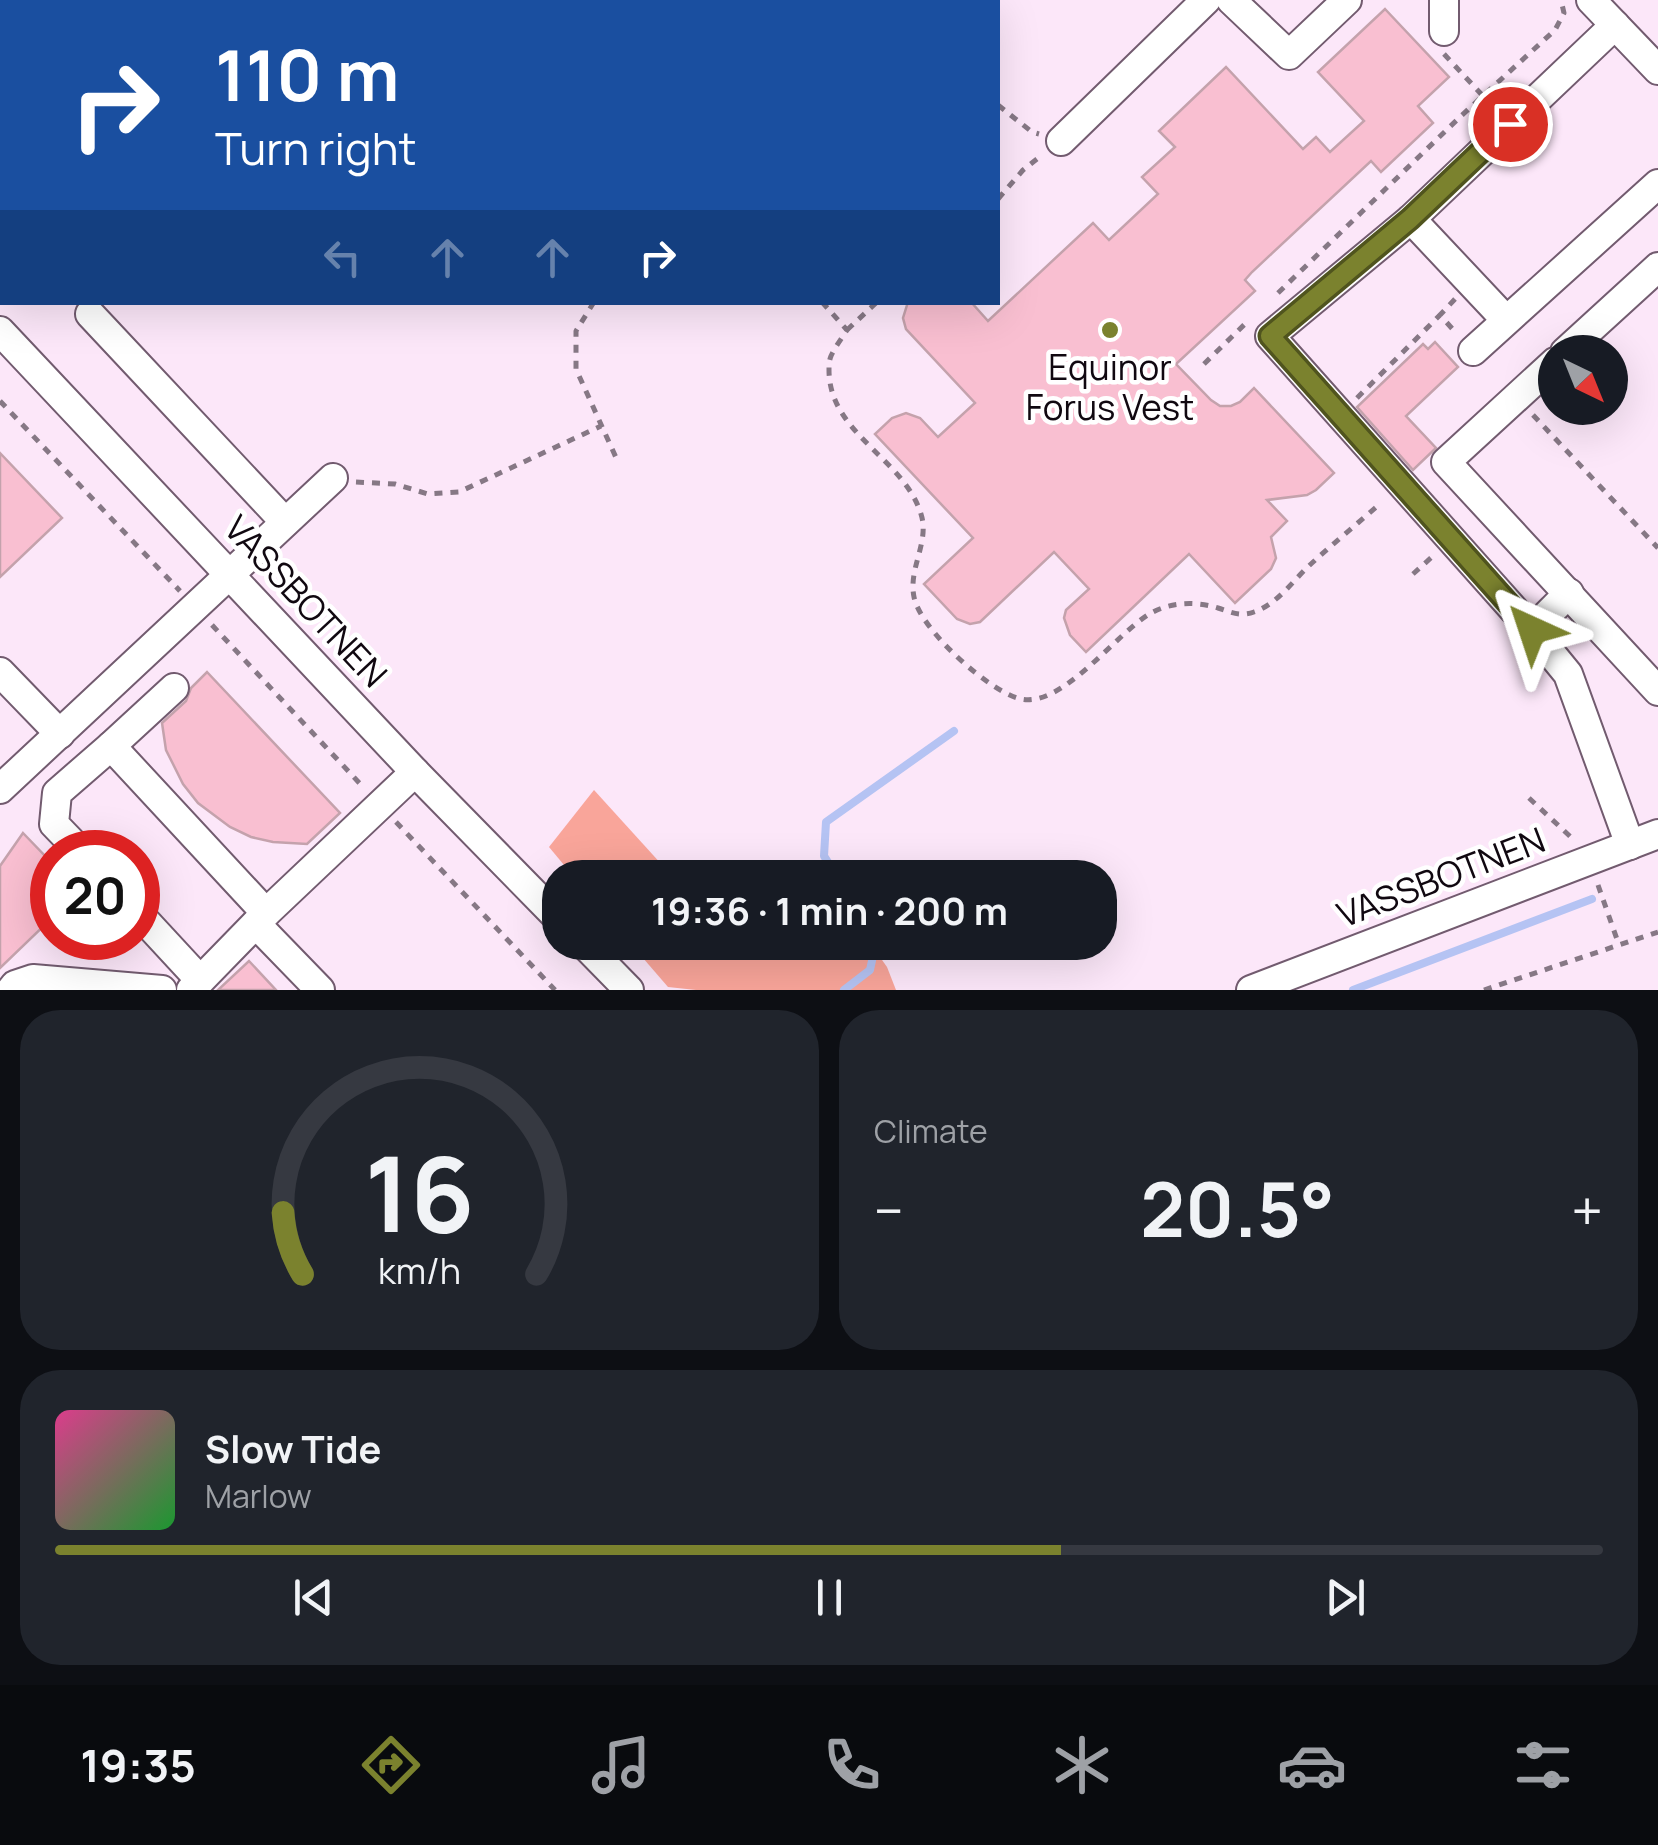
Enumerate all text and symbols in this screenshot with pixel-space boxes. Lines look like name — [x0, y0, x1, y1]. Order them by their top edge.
text: 110 m — [215, 26, 399, 122]
icon: right — [50, 40, 180, 170]
pin — [1468, 82, 1553, 167]
icon: arrive — [1483, 97, 1538, 152]
text: Turn right — [215, 117, 416, 179]
icon: left — [315, 230, 370, 285]
icon: ahead — [420, 230, 475, 285]
icon: ahead — [525, 230, 580, 285]
icon: right — [630, 230, 685, 285]
marker: Equinor Forus Vest — [1099, 319, 1121, 341]
north arrow — [1538, 335, 1628, 425]
map controls — [1538, 335, 1628, 425]
place label: Equinor Forus Vest — [1026, 343, 1194, 431]
street label: VASSBOTNEN — [214, 505, 398, 697]
position arrow — [1480, 578, 1584, 682]
street label: VASSBOTNEN — [1330, 815, 1552, 939]
speed limit sign: 20 — [30, 830, 160, 960]
text: 19:36 · 1 min · 200 m — [651, 884, 1008, 936]
text: Climate — [874, 1109, 988, 1153]
text: 16 — [364, 1121, 475, 1263]
text: 20.5° — [1140, 1157, 1335, 1260]
text: − — [874, 1172, 904, 1248]
text: + — [1571, 1172, 1603, 1248]
text: km/h — [378, 1246, 461, 1295]
text: Slow Tide — [205, 1422, 382, 1474]
text: Marlow — [205, 1474, 312, 1518]
icon: previous — [286, 1570, 341, 1625]
icon: pause — [802, 1570, 857, 1625]
icon: next — [1318, 1570, 1373, 1625]
icon: directions — [356, 1730, 426, 1800]
icon: music — [586, 1730, 656, 1800]
icon: phone — [817, 1730, 887, 1800]
icon: climate — [1047, 1730, 1117, 1800]
icon: car — [1277, 1730, 1347, 1800]
icon: filters — [1508, 1730, 1578, 1800]
text: 19:35 — [80, 1734, 196, 1796]

